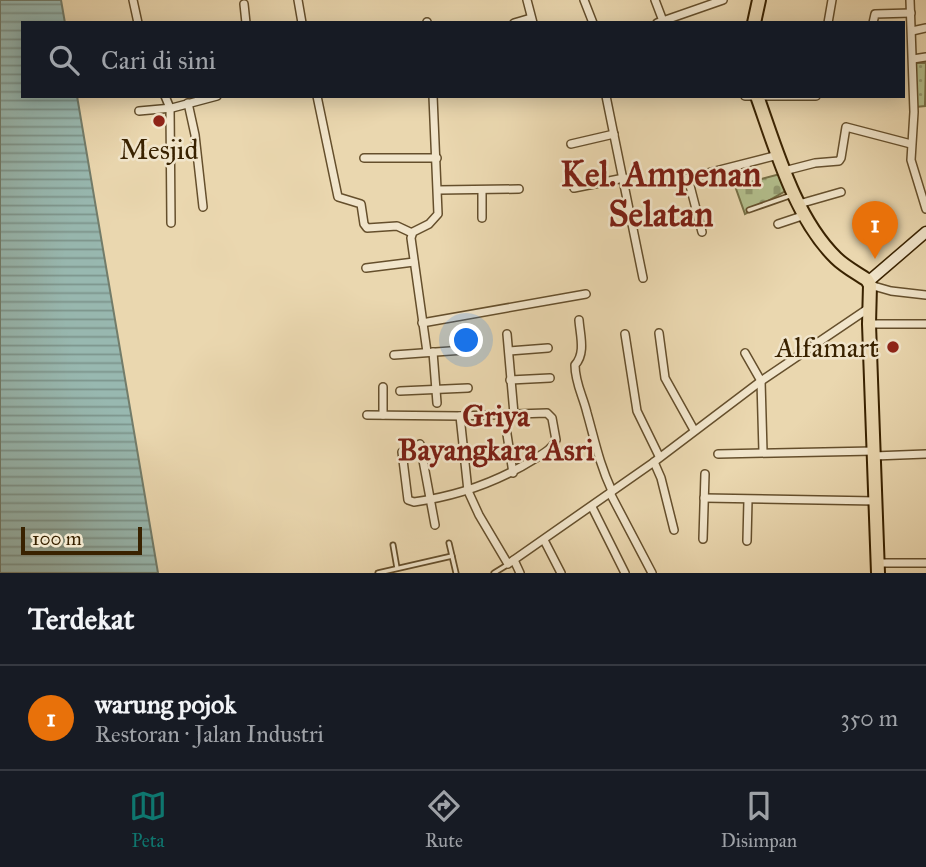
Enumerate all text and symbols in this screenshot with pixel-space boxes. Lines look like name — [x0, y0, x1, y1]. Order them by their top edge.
search box — [21, 21, 905, 98]
icon: search — [45, 41, 83, 79]
text: Cari di sini — [101, 44, 216, 76]
marker: Mesjid — [151, 113, 167, 129]
place label: Mesjid — [120, 132, 198, 167]
district label: Kel. Ampenan Selatan — [560, 153, 762, 236]
pin: 1 — [852, 201, 898, 259]
your location — [449, 323, 483, 357]
place label: Alfamart — [775, 330, 879, 365]
marker: Alfamart — [885, 339, 901, 355]
district label: Griya Bayangkara Asri — [398, 398, 595, 468]
scale bar — [21, 524, 142, 556]
text: 100 m — [32, 527, 82, 550]
text: Terdekat — [28, 601, 134, 637]
text: warung pojok — [95, 688, 236, 720]
text: 1 — [46, 704, 56, 732]
text: 350 m — [840, 704, 898, 732]
text: Restoran · Jalan Industri — [95, 720, 324, 748]
tab: Peta — [129, 787, 167, 852]
tab: Rute — [425, 787, 463, 852]
tab: Disimpan — [721, 787, 797, 852]

